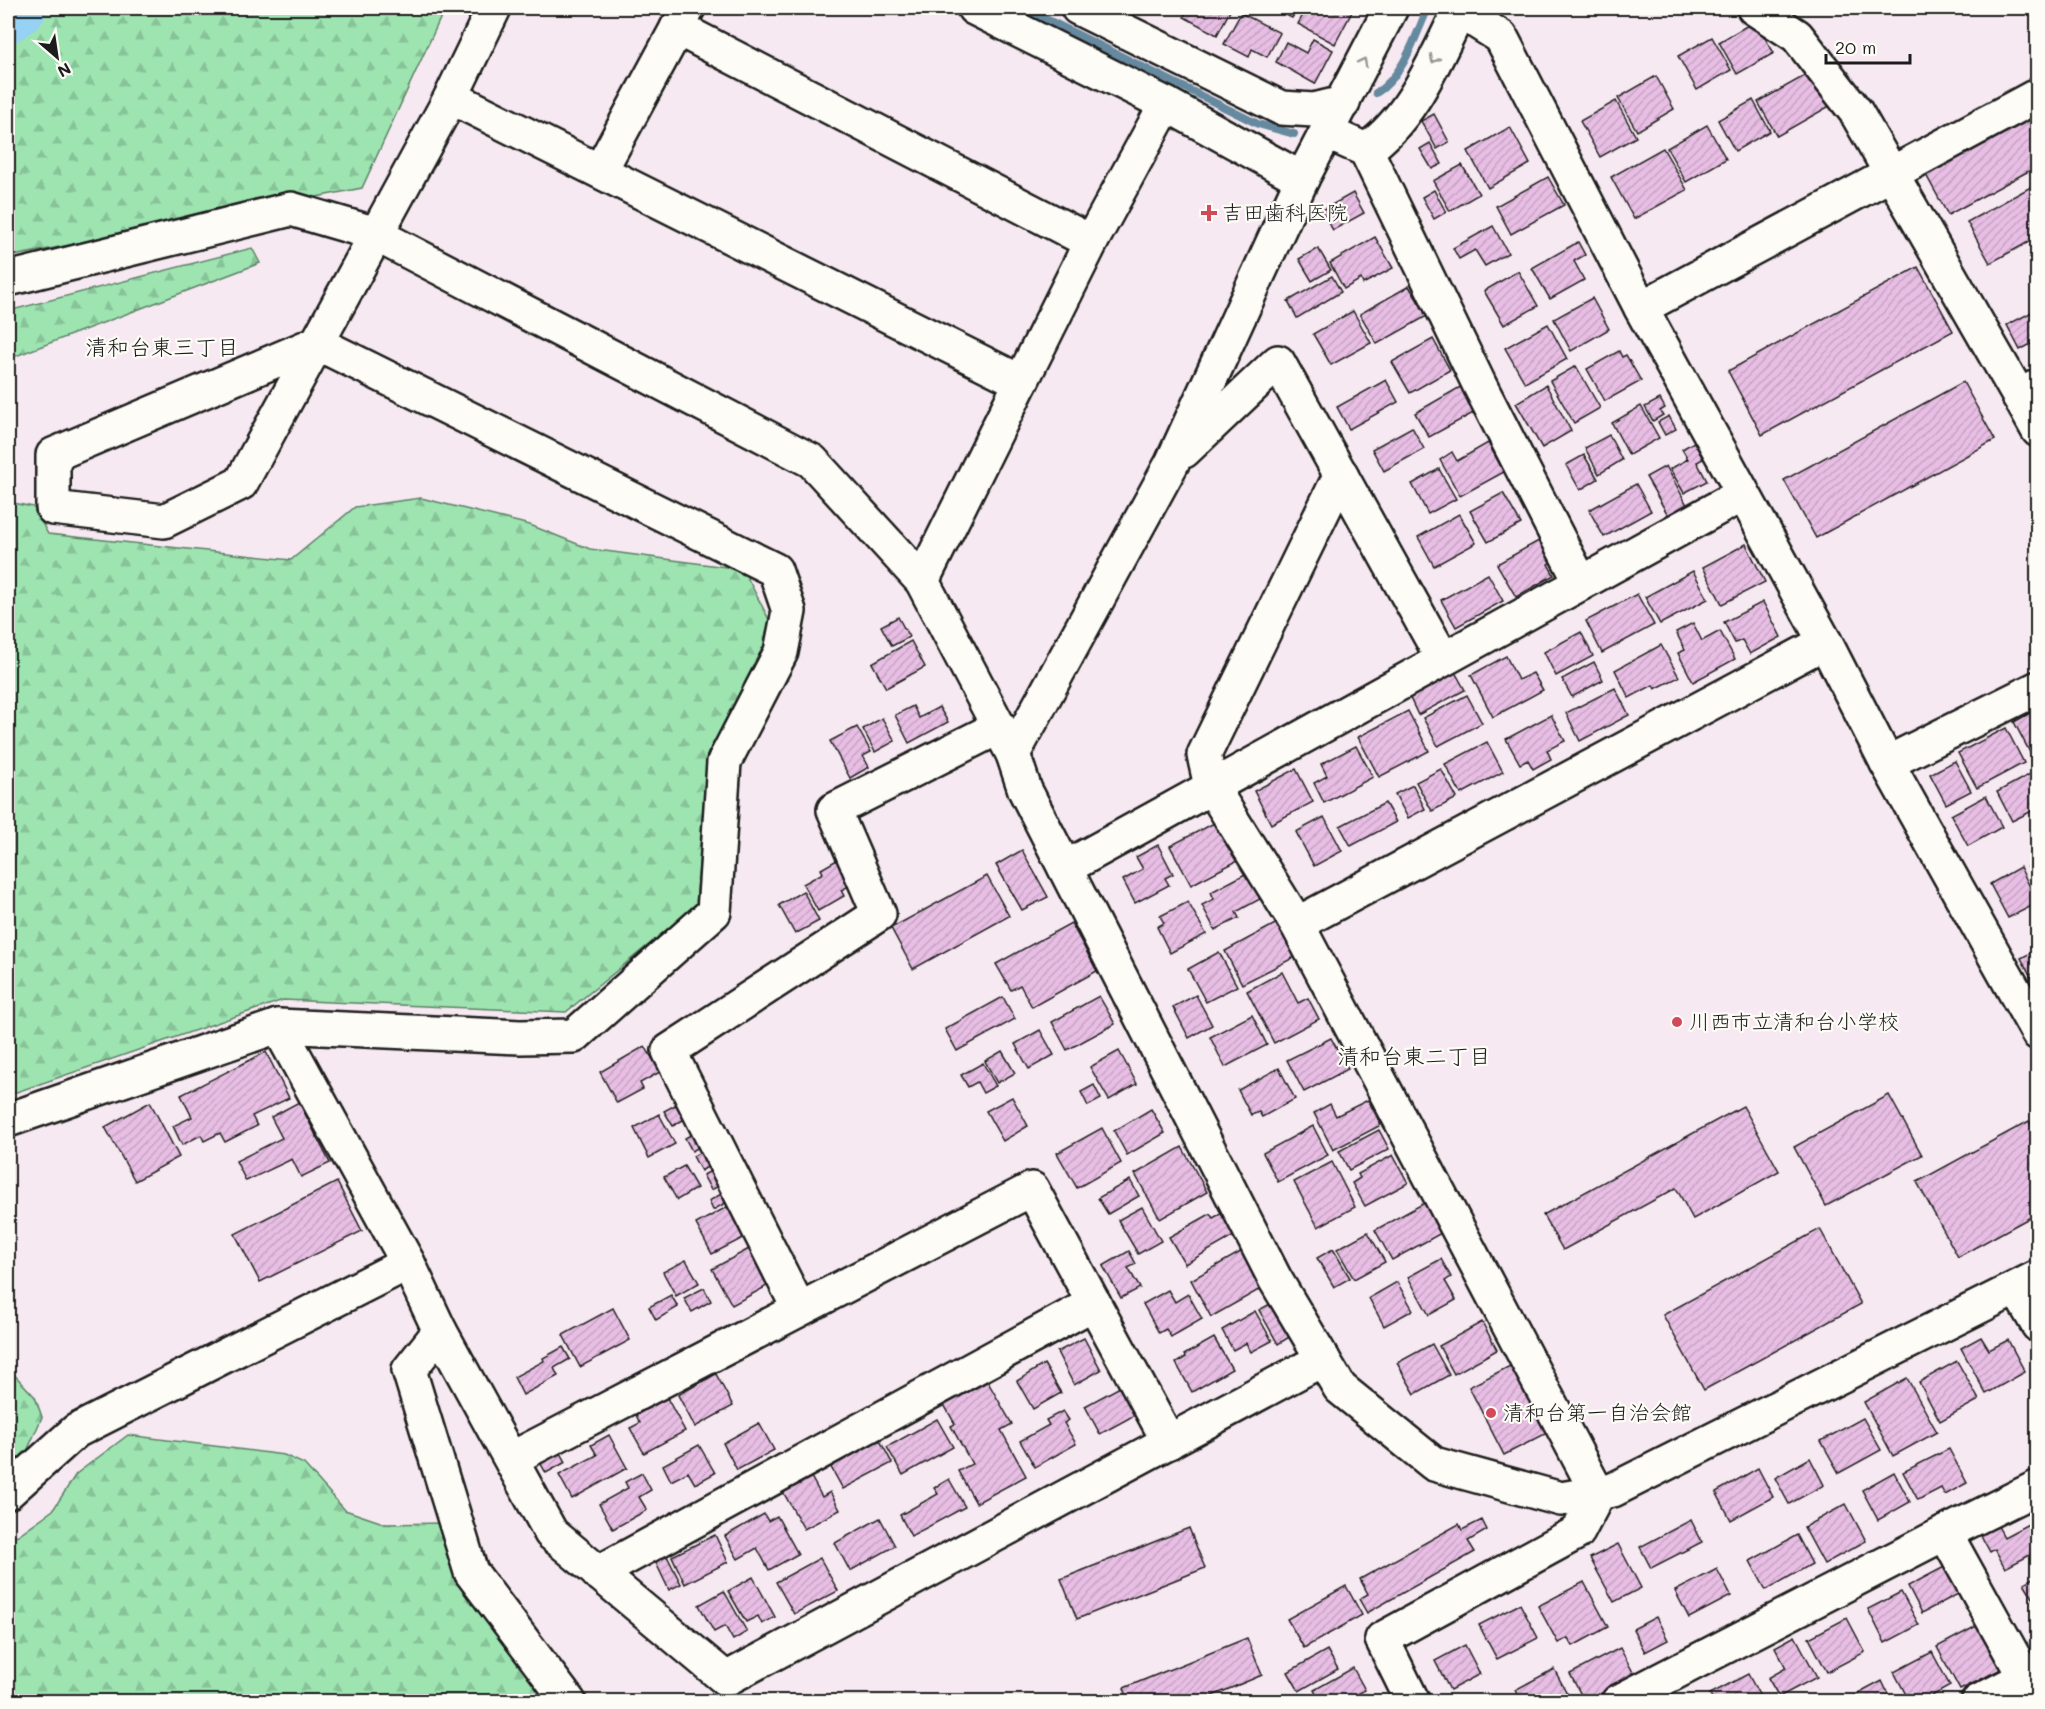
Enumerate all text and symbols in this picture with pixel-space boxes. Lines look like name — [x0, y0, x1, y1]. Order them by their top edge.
north arrow — [27, 27, 87, 87]
scale bar — [1826, 27, 1910, 65]
text: 20 m — [1835, 35, 1876, 59]
one-way arrow — [1430, 53, 1441, 63]
one-way arrow — [1356, 57, 1368, 68]
text: N — [54, 58, 75, 83]
place label: 吉田歯科医院 — [1222, 198, 1348, 225]
marker: 吉田歯科医院 — [1200, 204, 1218, 222]
district label: 清和台東三丁目 — [85, 332, 239, 361]
place label: 川西市立清和台小学校 — [1689, 1007, 1899, 1034]
marker: 川西市立清和台小学校 — [1670, 1015, 1684, 1029]
district label: 清和台東二丁目 — [1337, 1041, 1491, 1070]
place label: 清和台第一自治会館 — [1503, 1398, 1692, 1425]
marker: 清和台第一自治会館 — [1484, 1406, 1498, 1420]

